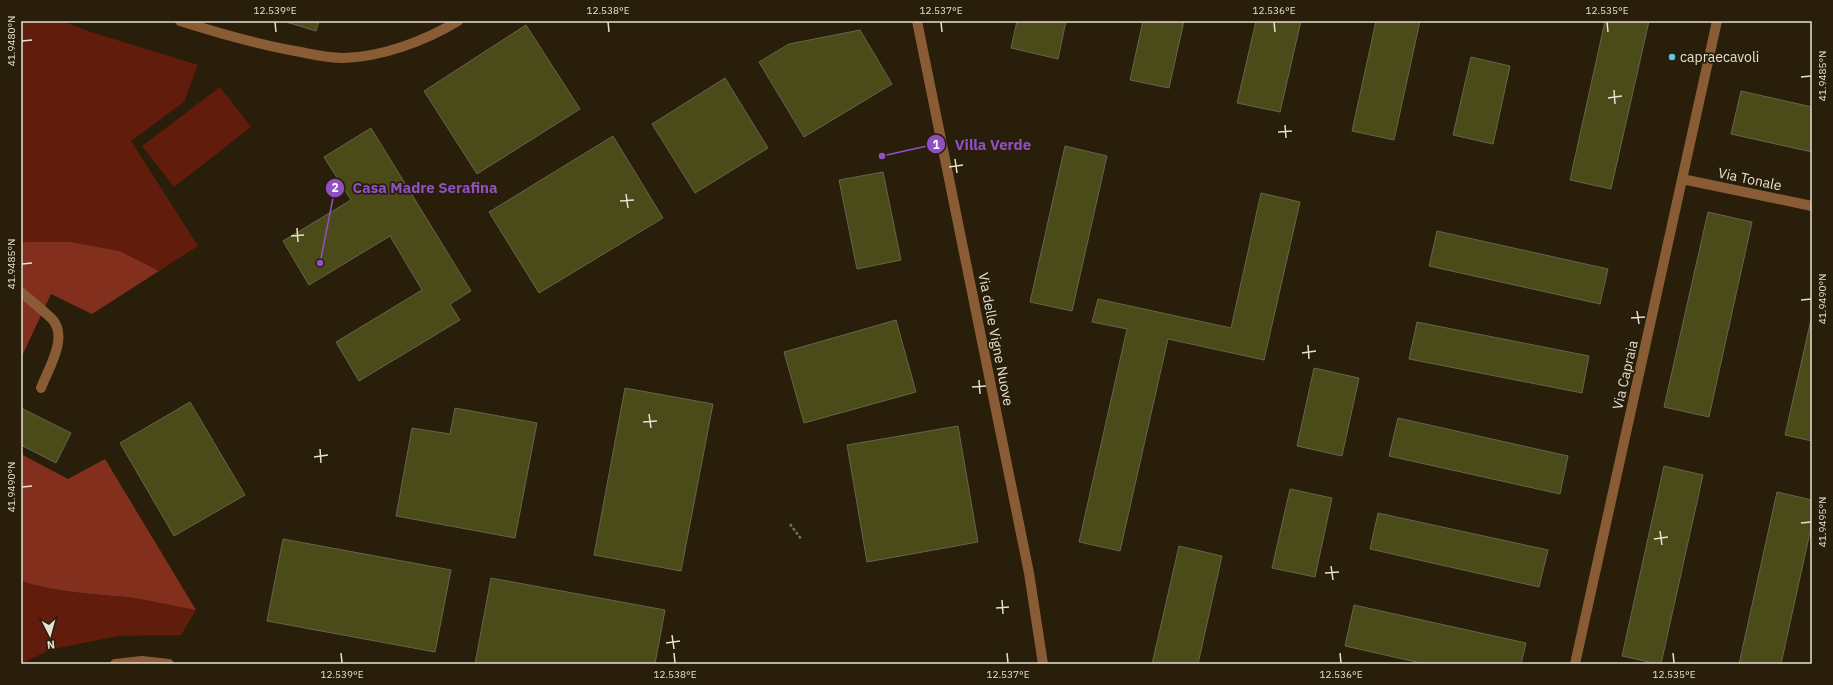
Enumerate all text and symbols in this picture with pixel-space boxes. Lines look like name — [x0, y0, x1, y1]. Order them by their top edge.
text: 12.539°E — [253, 4, 297, 17]
text: 12.538°E — [586, 4, 630, 17]
text: 12.537°E — [919, 4, 963, 17]
text: 12.536°E — [1252, 4, 1296, 17]
text: 12.535°E — [1585, 4, 1629, 17]
text: 41.9480°N — [5, 16, 18, 66]
place label: capraecavoli — [1680, 48, 1759, 66]
text: 41.9485°N — [1816, 51, 1829, 101]
marker: capraecavoli — [1667, 52, 1677, 62]
callout: Villa Verde — [926, 131, 1039, 158]
text: Villa Verde — [955, 135, 1031, 154]
text: 1 — [932, 137, 940, 152]
street label: Via Tonale — [1716, 163, 1784, 195]
callout: Casa Madre Serafina — [325, 174, 506, 201]
text: Casa Madre Serafina — [352, 178, 498, 197]
text: 2 — [331, 180, 339, 195]
text: 41.9485°N — [5, 239, 18, 289]
street label: Via delle Vigne Nuove — [974, 271, 1018, 408]
text: 41.9490°N — [1816, 274, 1829, 324]
street label: Via Capraia — [1608, 338, 1642, 411]
text: 41.9490°N — [5, 462, 18, 512]
text: 41.9495°N — [1816, 497, 1829, 547]
north arrow — [30, 615, 70, 655]
text: N — [46, 638, 56, 652]
text: 12.539°E — [320, 668, 364, 681]
text: 12.538°E — [653, 668, 697, 681]
text: 12.537°E — [986, 668, 1030, 681]
text: 12.536°E — [1319, 668, 1363, 681]
text: 12.535°E — [1652, 668, 1696, 681]

